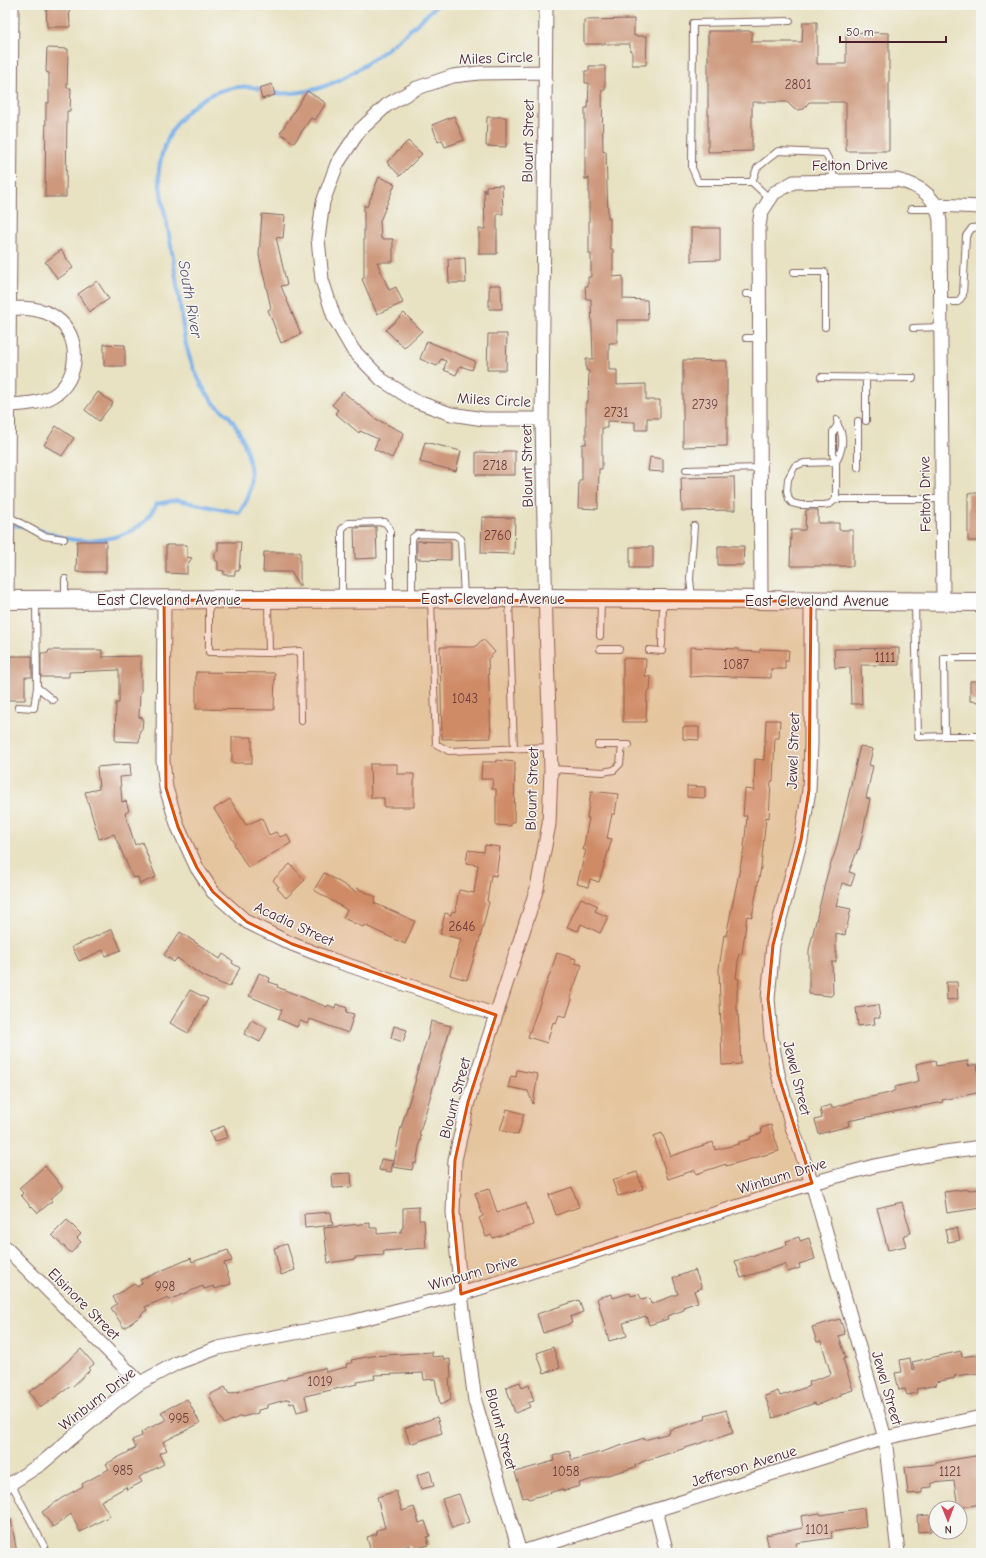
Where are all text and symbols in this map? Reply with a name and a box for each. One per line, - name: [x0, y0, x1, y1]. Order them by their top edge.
- scale bar: [840, 18, 946, 44]
- text: 50 m: [846, 25, 874, 39]
- street label: Miles Circle: [459, 48, 534, 68]
- house number: 2801: [785, 77, 811, 92]
- street label: Blount Street: [518, 98, 538, 183]
- street label: Felton Drive: [812, 155, 889, 175]
- water label: South River: [174, 259, 206, 340]
- street label: Miles Circle: [456, 389, 532, 411]
- house number: 2739: [692, 397, 718, 412]
- house number: 2731: [604, 405, 628, 420]
- street label: Blount Street: [517, 423, 537, 508]
- street label: Felton Drive: [915, 455, 935, 532]
- house number: 2718: [483, 458, 508, 473]
- house number: 2760: [484, 528, 512, 543]
- street label: East Cleveland Avenue: [421, 590, 565, 608]
- street label: East Cleveland Avenue: [97, 591, 241, 609]
- street label: East Cleveland Avenue: [745, 592, 889, 610]
- house number: 1111: [875, 650, 895, 665]
- house number: 1087: [723, 657, 749, 672]
- house number: 1043: [452, 691, 478, 706]
- street label: Jewel Street: [783, 712, 803, 790]
- street label: Blount Street: [522, 746, 542, 831]
- street label: Acadia Street: [252, 898, 337, 950]
- house number: 2646: [448, 919, 476, 934]
- street label: Jewel Street: [779, 1039, 815, 1118]
- street label: Blount Street: [436, 1055, 475, 1141]
- street label: Winburn Drive: [735, 1154, 829, 1198]
- street label: Winburn Drive: [426, 1252, 520, 1294]
- street label: Elsinore Street: [44, 1264, 124, 1344]
- house number: 998: [155, 1279, 176, 1294]
- street label: Jewel Street: [868, 1349, 906, 1428]
- street label: Winburn Drive: [55, 1363, 139, 1434]
- house number: 1019: [307, 1374, 333, 1389]
- street label: Blount Street: [482, 1386, 521, 1472]
- house number: 995: [169, 1411, 189, 1426]
- street label: Jefferson Avenue: [689, 1441, 799, 1491]
- house number: 985: [113, 1463, 133, 1478]
- house number: 1058: [553, 1464, 580, 1479]
- house number: 1121: [939, 1464, 961, 1479]
- north arrow: [928, 1500, 968, 1540]
- house number: 1101: [805, 1522, 829, 1537]
- text: N: [944, 1523, 952, 1536]

